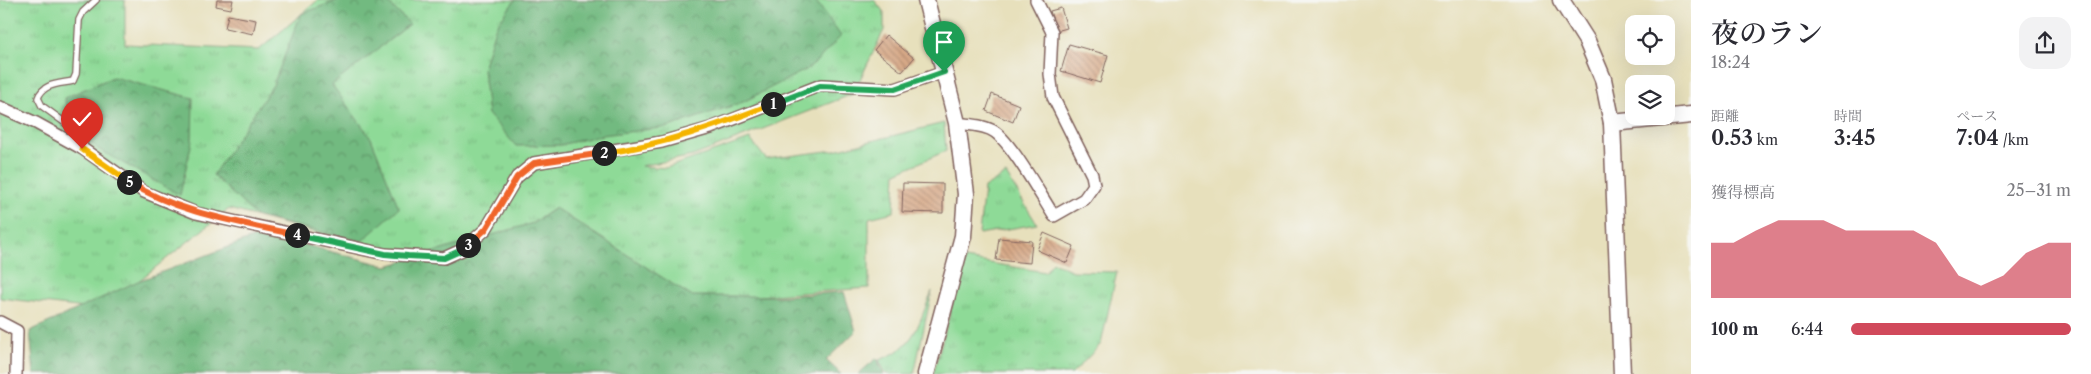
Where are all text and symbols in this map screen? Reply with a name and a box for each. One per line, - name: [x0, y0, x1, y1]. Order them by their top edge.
- map controls: [1625, 15, 1675, 125]
- button: locate: [1625, 15, 1675, 65]
- text: 夜のラン: [1711, 16, 1823, 50]
- button: share: [2019, 17, 2071, 69]
- pin: [923, 21, 965, 72]
- icon: arrive: [930, 28, 958, 56]
- text: 18:24: [1711, 52, 1750, 72]
- button: layers: [1625, 75, 1675, 125]
- pin: 1: [760, 92, 786, 116]
- text: 1: [770, 95, 777, 113]
- pin: [61, 98, 103, 149]
- icon: check: [68, 105, 96, 133]
- text: 距離: [1711, 107, 1739, 125]
- text: 時間: [1834, 107, 1862, 125]
- text: ペース: [1956, 107, 1998, 125]
- text: 0.53: [1711, 125, 1753, 150]
- text: 3:45: [1834, 125, 1875, 150]
- text: 7:04: [1956, 125, 1999, 150]
- text: km: [1753, 131, 1778, 149]
- text: /km: [1999, 131, 2029, 149]
- pin: 2: [592, 140, 616, 166]
- text: 2: [600, 144, 609, 162]
- pin: 5: [116, 170, 142, 194]
- text: 5: [126, 173, 133, 191]
- text: 25–31 m: [2007, 180, 2071, 200]
- text: 獲得標高: [1711, 182, 1775, 202]
- pin: 4: [284, 222, 310, 248]
- text: 4: [293, 226, 302, 244]
- pin: 3: [456, 232, 480, 258]
- text: 3: [465, 236, 472, 254]
- text: 100 m: [1711, 319, 1758, 339]
- text: 6:44: [1791, 319, 1823, 339]

